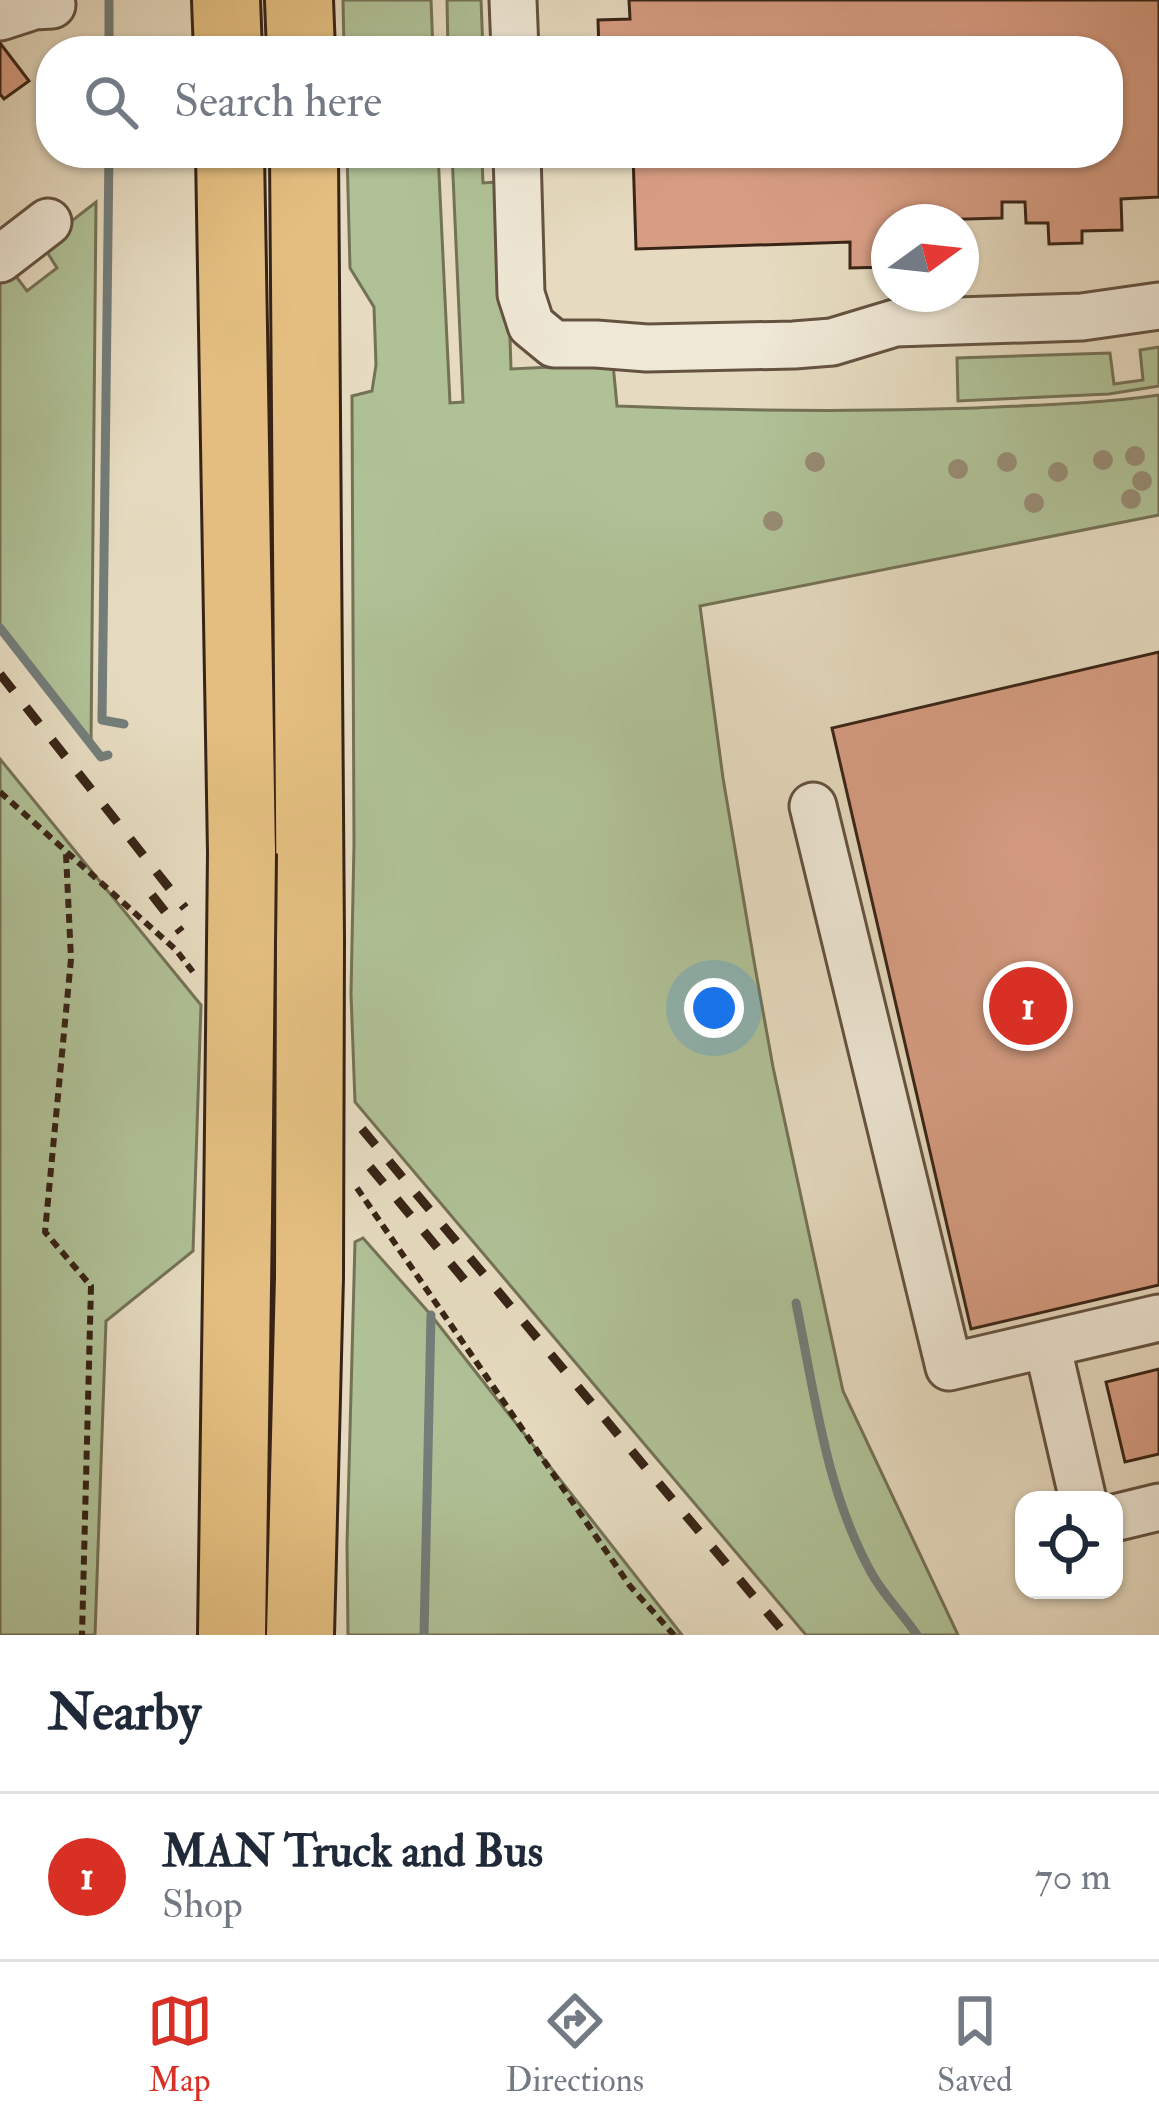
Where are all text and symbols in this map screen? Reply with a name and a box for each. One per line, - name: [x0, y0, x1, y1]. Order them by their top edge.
- search box: [36, 36, 1123, 168]
- icon: search: [78, 69, 144, 135]
- text: Search here: [174, 74, 382, 130]
- north arrow: [871, 204, 979, 312]
- pin: 1: [989, 961, 1067, 1051]
- your location: [684, 978, 744, 1038]
- map controls: [1015, 1491, 1123, 1599]
- button: locate: [1015, 1491, 1123, 1599]
- text: Nearby: [48, 1681, 201, 1745]
- text: MAN Truck and Bus: [162, 1824, 543, 1880]
- text: 1: [80, 1852, 94, 1901]
- text: 70 m: [1035, 1852, 1111, 1901]
- text: Shop: [162, 1880, 243, 1929]
- tab: Map: [147, 1988, 213, 2101]
- tab: Directions: [506, 1988, 644, 2101]
- tab: Saved: [937, 1988, 1012, 2101]

